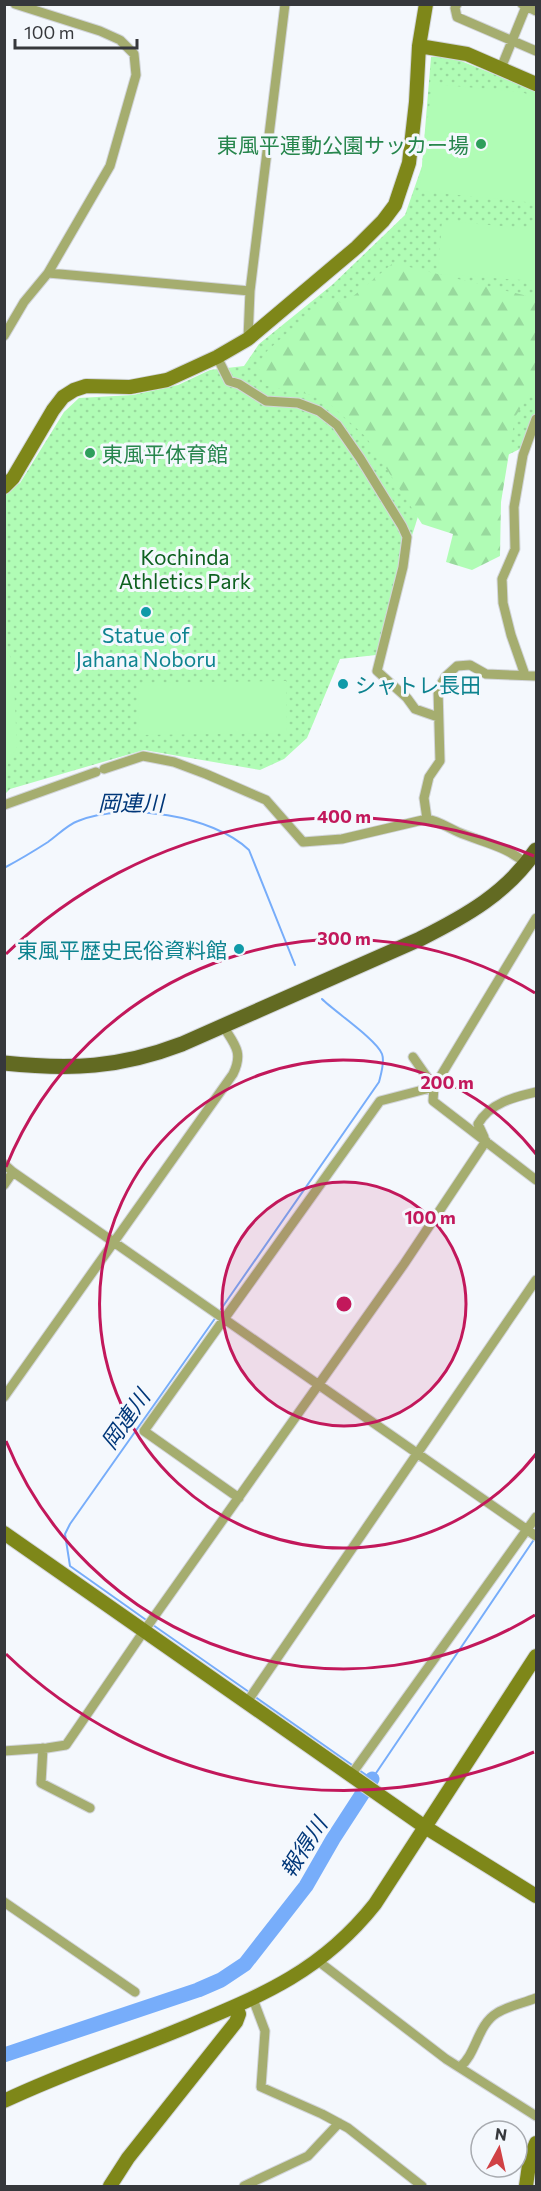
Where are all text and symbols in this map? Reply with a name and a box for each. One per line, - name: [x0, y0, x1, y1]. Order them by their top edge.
- scale bar: [15, 12, 136, 50]
- text: 100 m: [24, 21, 74, 43]
- place label: 東風平運動公園サッカー場: [217, 132, 469, 157]
- marker: 東風平運動公園サッカー場: [474, 137, 488, 151]
- place label: 東風平体育館: [102, 441, 228, 466]
- marker: 東風平体育館: [83, 446, 97, 460]
- park label: Kochinda Athletics Park: [119, 544, 251, 593]
- marker: Statue of Jahana Noboru: [139, 605, 153, 619]
- place label: Statue of Jahana Noboru: [76, 622, 216, 671]
- place label: シャトレ長田: [355, 672, 481, 697]
- marker: シャトレ長田: [336, 677, 350, 691]
- water label: 岡連川: [98, 789, 166, 816]
- text: 400 m: [317, 805, 371, 827]
- text: 300 m: [317, 927, 371, 949]
- place label: 東風平歴史民俗資料館: [17, 937, 227, 962]
- marker: 東風平歴史民俗資料館: [232, 942, 246, 956]
- text: 200 m: [420, 1071, 474, 1093]
- text: 100 m: [404, 1206, 456, 1228]
- centre of rings: [334, 1294, 354, 1314]
- water label: 岡連川: [95, 1383, 156, 1454]
- water label: 報得川: [274, 1810, 333, 1882]
- north arrow: [469, 2119, 529, 2179]
- text: N: [494, 2123, 508, 2144]

